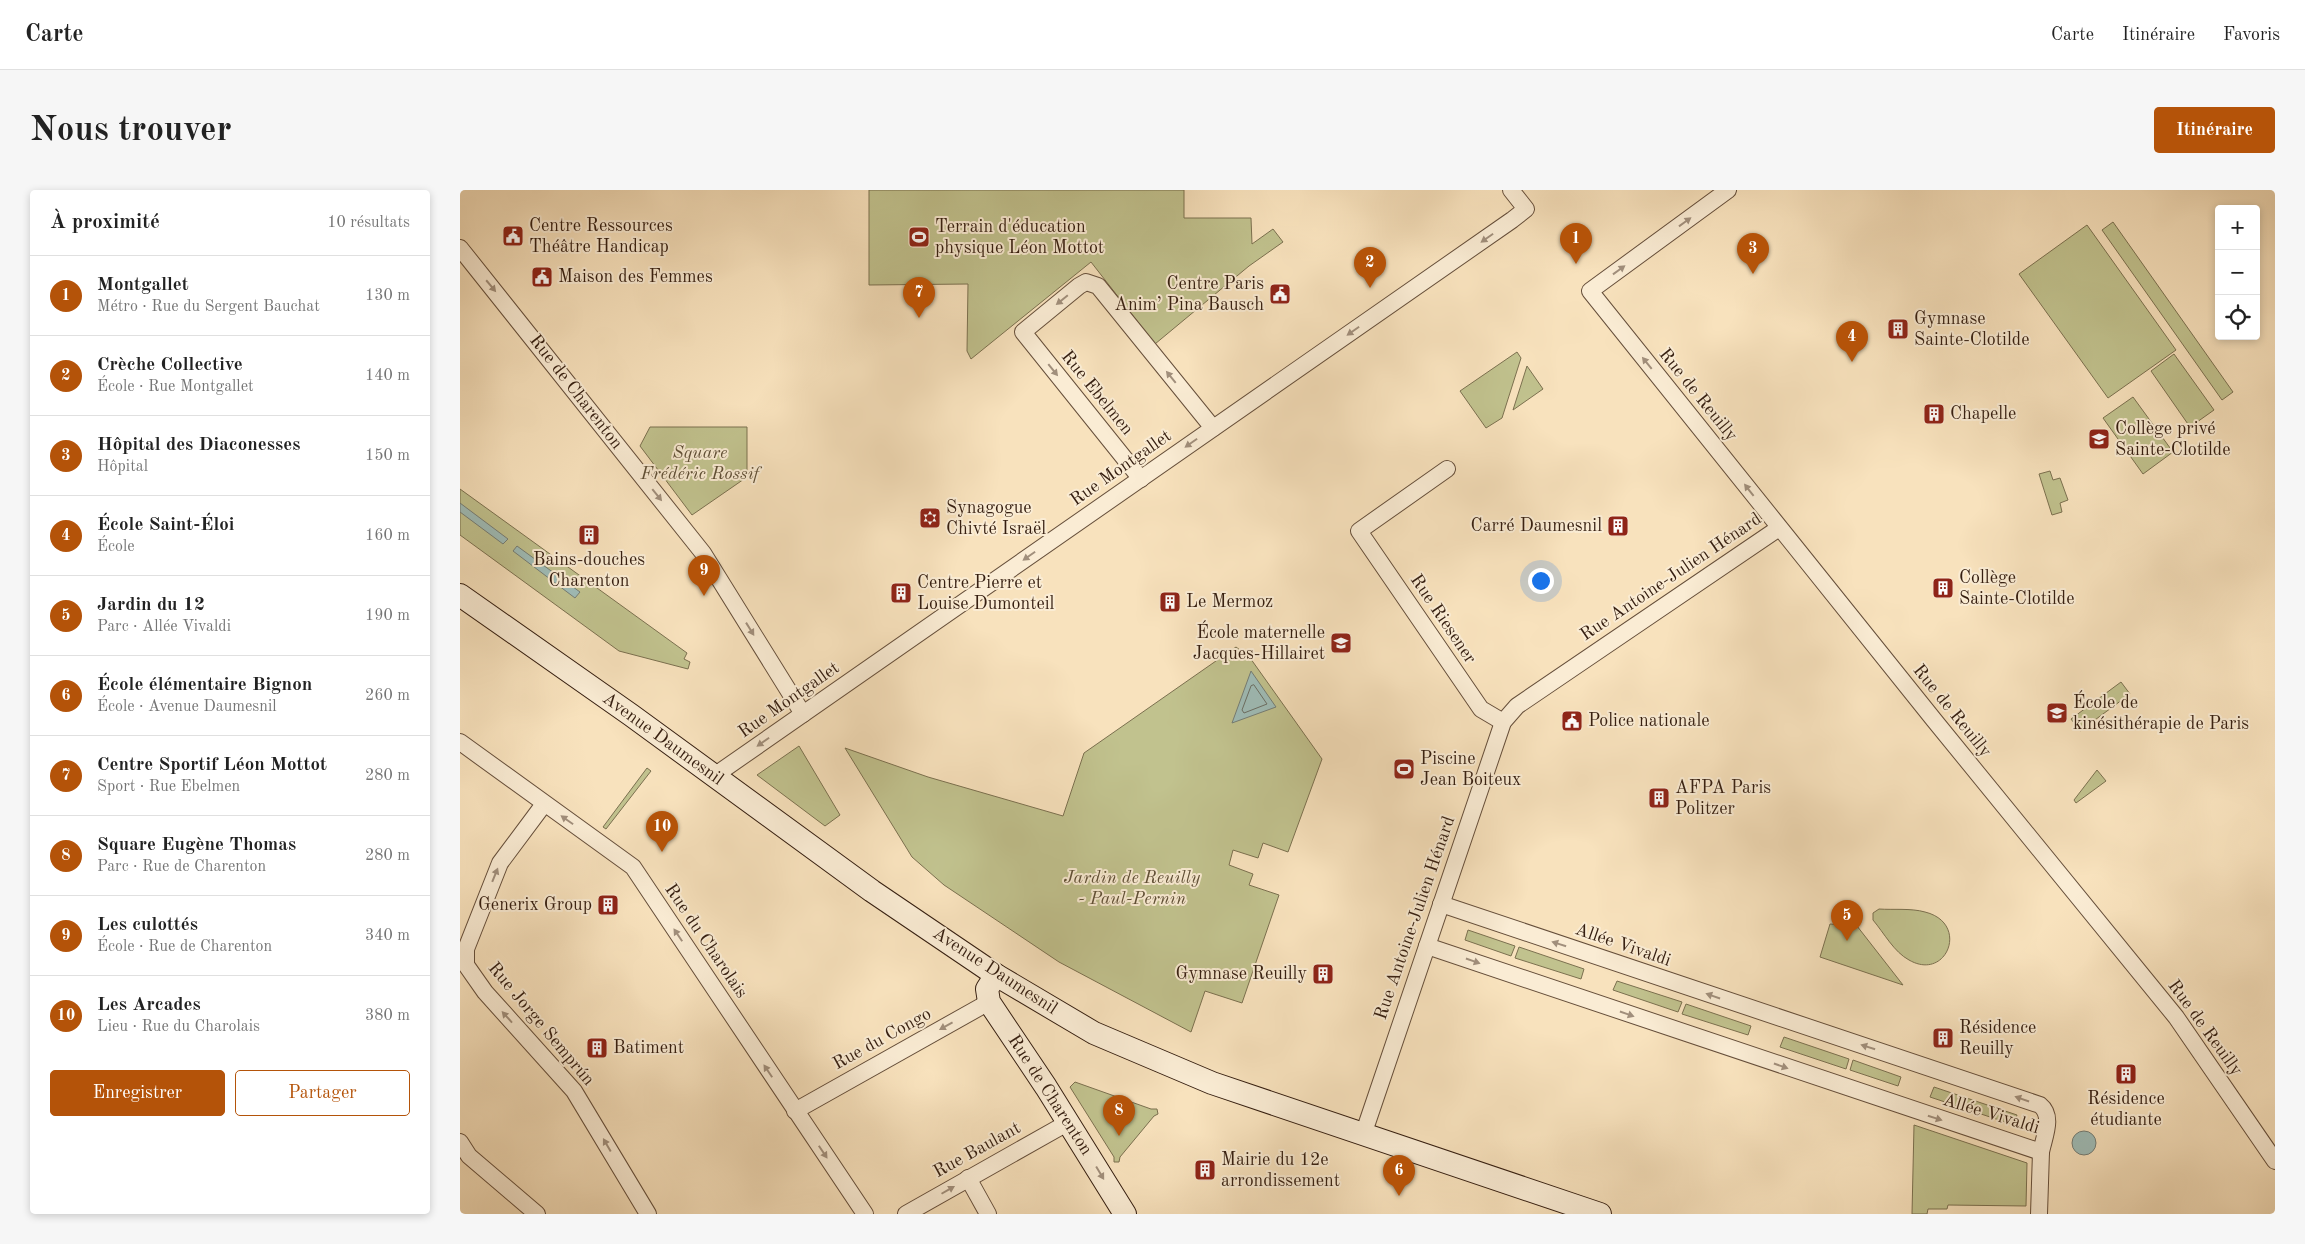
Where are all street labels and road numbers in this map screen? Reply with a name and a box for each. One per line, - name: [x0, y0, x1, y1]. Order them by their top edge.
- street label: Rue de Charenton: [526, 331, 626, 453]
- street label: Rue de Reuilly: [1655, 345, 1741, 445]
- street label: Rue Ebelmen: [1058, 347, 1137, 439]
- street label: Rue Montgallet: [1067, 427, 1175, 509]
- street label: Rue Antoine-Julien Hénard: [1577, 510, 1765, 644]
- street label: Rue Riesener: [1407, 571, 1480, 667]
- street label: Rue Montgallet: [735, 659, 843, 741]
- street label: Rue de Reuilly: [1909, 661, 1995, 761]
- street label: Avenue Daumesnil: [599, 689, 727, 789]
- street label: Rue Antoine-Julien Hénard: [1372, 814, 1458, 1022]
- street label: Rue du Charolais: [661, 881, 751, 1001]
- street label: Allée Vivaldi: [1573, 920, 1673, 970]
- street label: Avenue Daumesnil: [929, 924, 1061, 1018]
- street label: Rue Jorge Semprún: [484, 959, 598, 1089]
- street label: Rue de Reuilly: [2164, 977, 2246, 1080]
- street label: Rue du Congo: [830, 1005, 934, 1073]
- street label: Rue de Charenton: [1004, 1032, 1096, 1159]
- street label: Allée Vivaldi: [1941, 1091, 2042, 1137]
- street label: Rue Baulant: [930, 1119, 1024, 1181]

